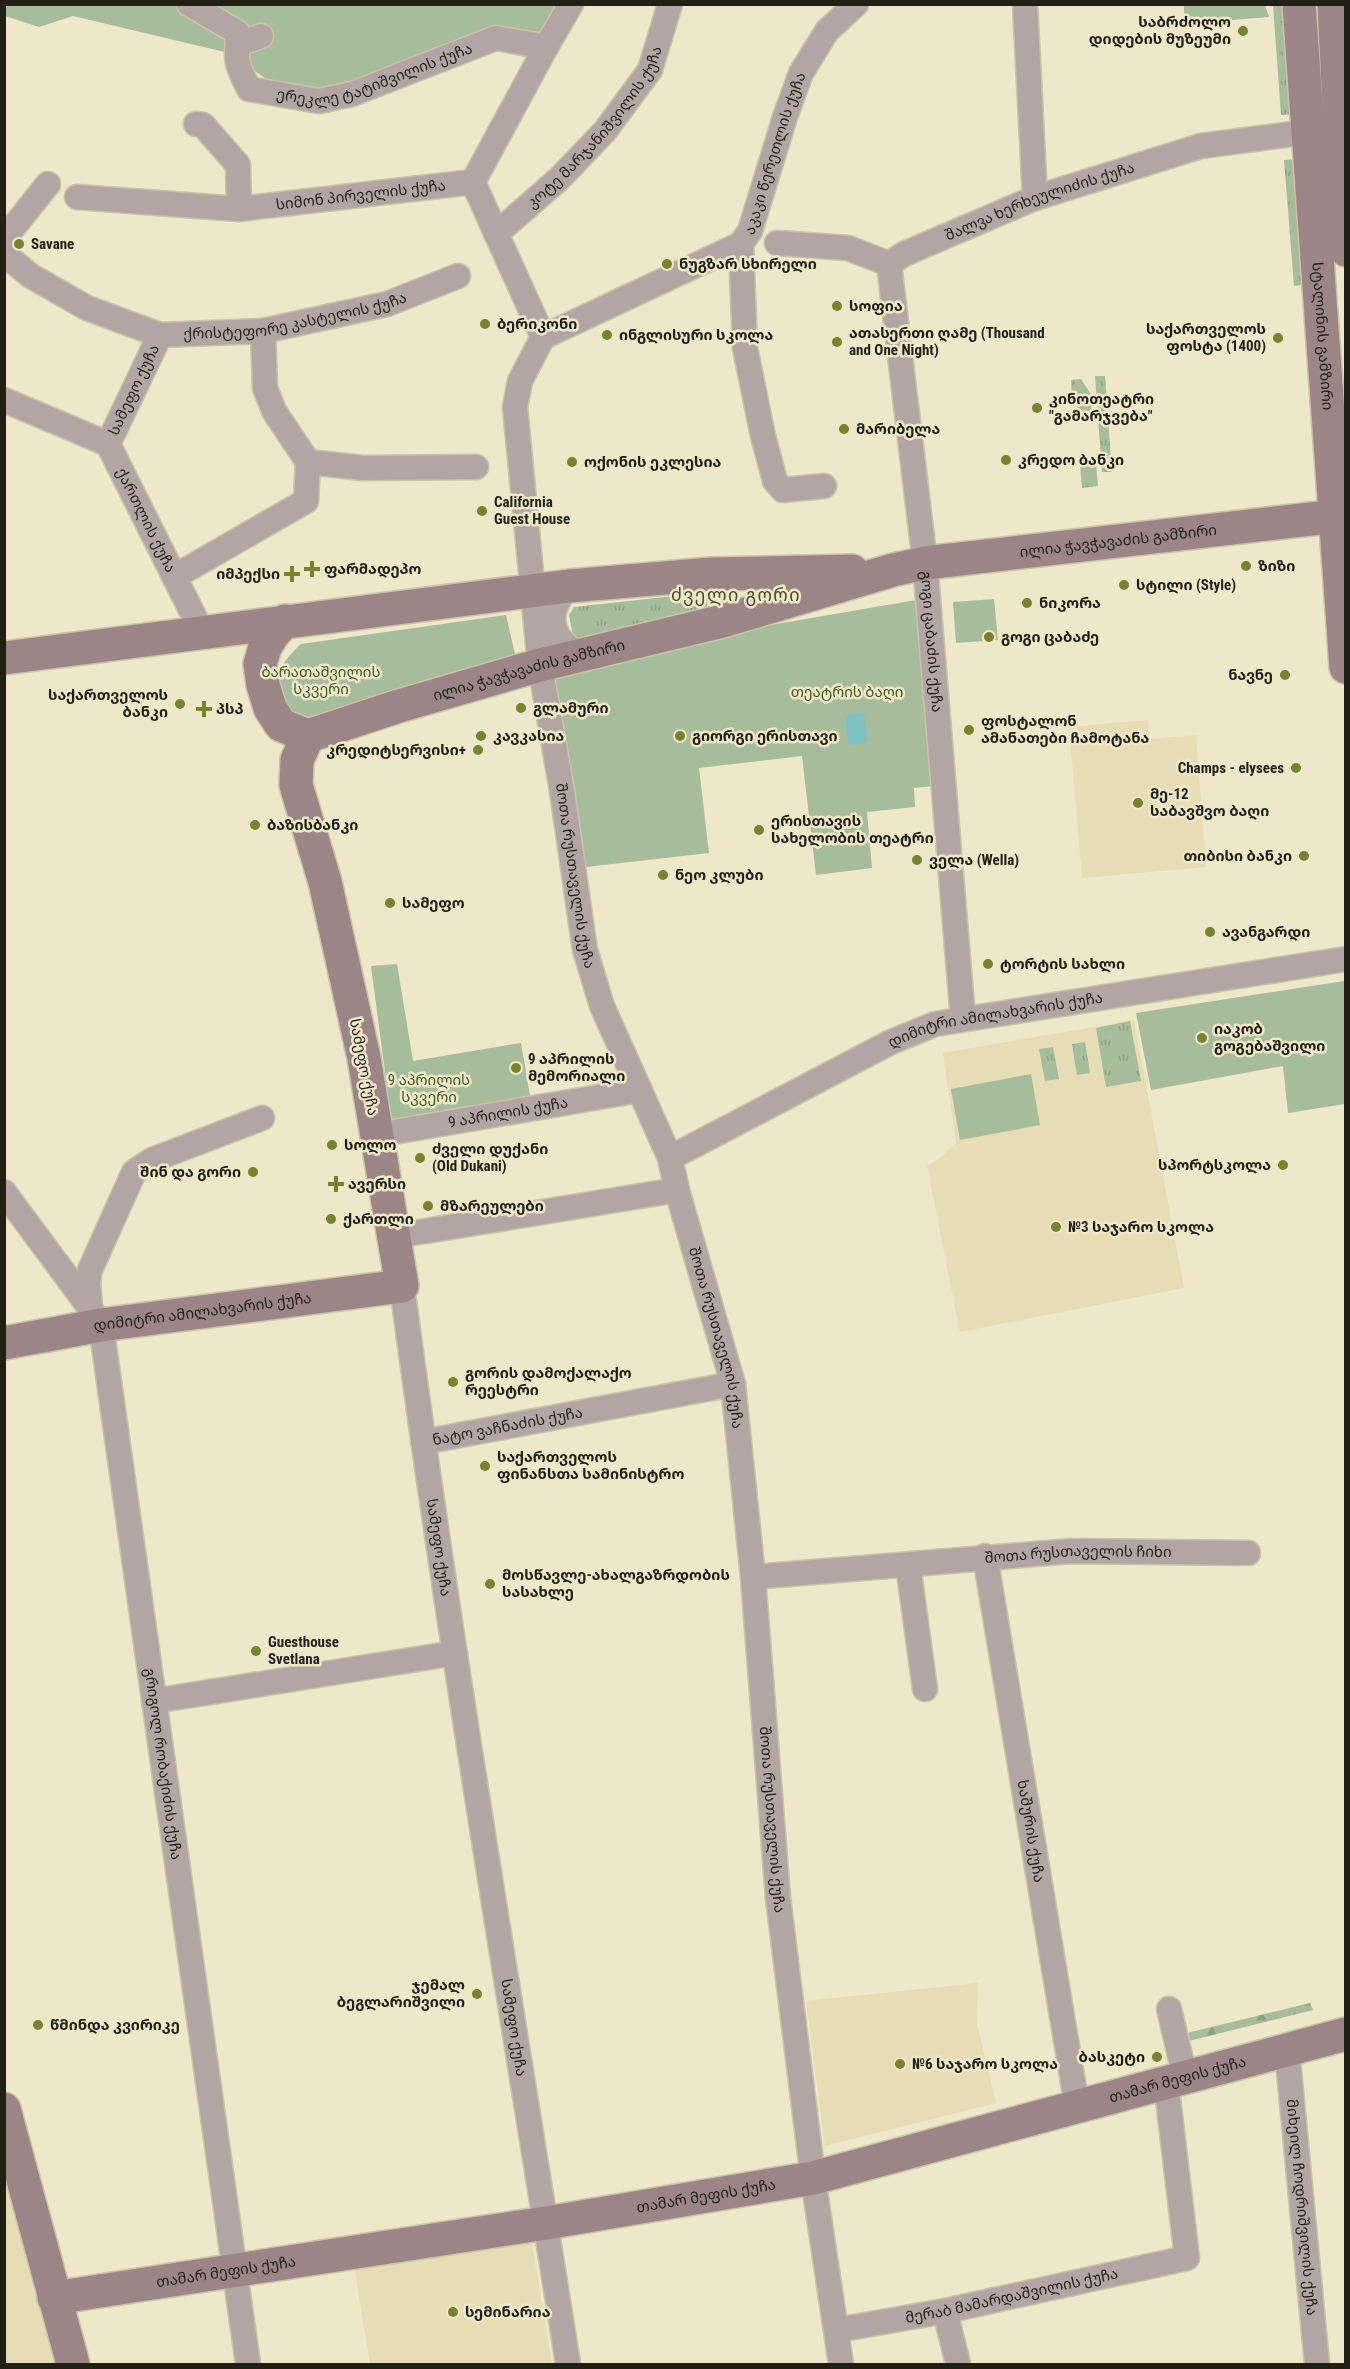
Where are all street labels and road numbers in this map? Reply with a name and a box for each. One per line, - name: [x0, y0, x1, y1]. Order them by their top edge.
- street label: ერეკლე ტატიშვილის ქუჩა: [275, 39, 475, 111]
- street label: კოტე მარჯანიშვილის ქუჩა: [523, 44, 666, 212]
- street label: აკაკი წერეთლის ქუჩა: [740, 70, 810, 237]
- street label: შალვა ხერხეულიძის ქუჩა: [942, 158, 1137, 244]
- street label: სიმონ პირველის ქუჩა: [275, 176, 447, 214]
- street label: სტალინის გამზირი: [1308, 261, 1337, 411]
- street label: ქრისტეფორე კასტელის ქუჩა: [183, 288, 409, 343]
- street label: სამეფო ქუჩა: [105, 342, 163, 438]
- street label: ქართლის ქუჩა: [112, 465, 180, 576]
- street label: ილია ჭავჭავაძის გამზირი: [1019, 521, 1218, 561]
- street label: გოგი ცაბაძის ქუჩა: [917, 570, 946, 713]
- street label: ილია ჭავჭავაძის გამზირი: [431, 636, 627, 705]
- street label: შოთა რუსთაველის ქუჩა: [552, 782, 599, 971]
- street label: დიმიტრი ამილახვარის ქუჩა: [885, 989, 1104, 1051]
- street label: სამეფო ქუჩა: [346, 1017, 382, 1117]
- street label: 9 აპრილის ქუჩა: [447, 1093, 569, 1132]
- street label: შოთა რუსთაველის ქუჩა: [685, 1245, 747, 1430]
- street label: დიმიტრი ამილახვარის ქუჩა: [92, 1289, 313, 1335]
- street label: ნატო ვაჩნაძის ქუჩა: [431, 1403, 584, 1449]
- street label: სამეფო ქუჩა: [423, 1497, 455, 1597]
- street label: შოთა რუსთაველის ჩიხი: [984, 1542, 1172, 1567]
- street label: გრიგოლ რობაქიძის ქუჩა: [141, 1667, 186, 1861]
- street label: შოთა რუსთაველის ქუჩა: [756, 1726, 789, 1914]
- street label: ხაშურის ქუჩა: [1014, 1779, 1048, 1884]
- street label: სამეფო ქუჩა: [497, 1978, 531, 2078]
- street label: თამარ მეფის ქუჩა: [1107, 2052, 1248, 2107]
- street label: მიხეილ ჩოდრიშვილის ქუჩა: [1283, 2098, 1321, 2316]
- street label: თამარ მეფის ქუჩა: [635, 2175, 777, 2217]
- street label: თამარ მეფის ქუჩა: [155, 2252, 297, 2291]
- street label: მერაბ მამარდაშვილის ქუჩა: [904, 2264, 1120, 2327]

